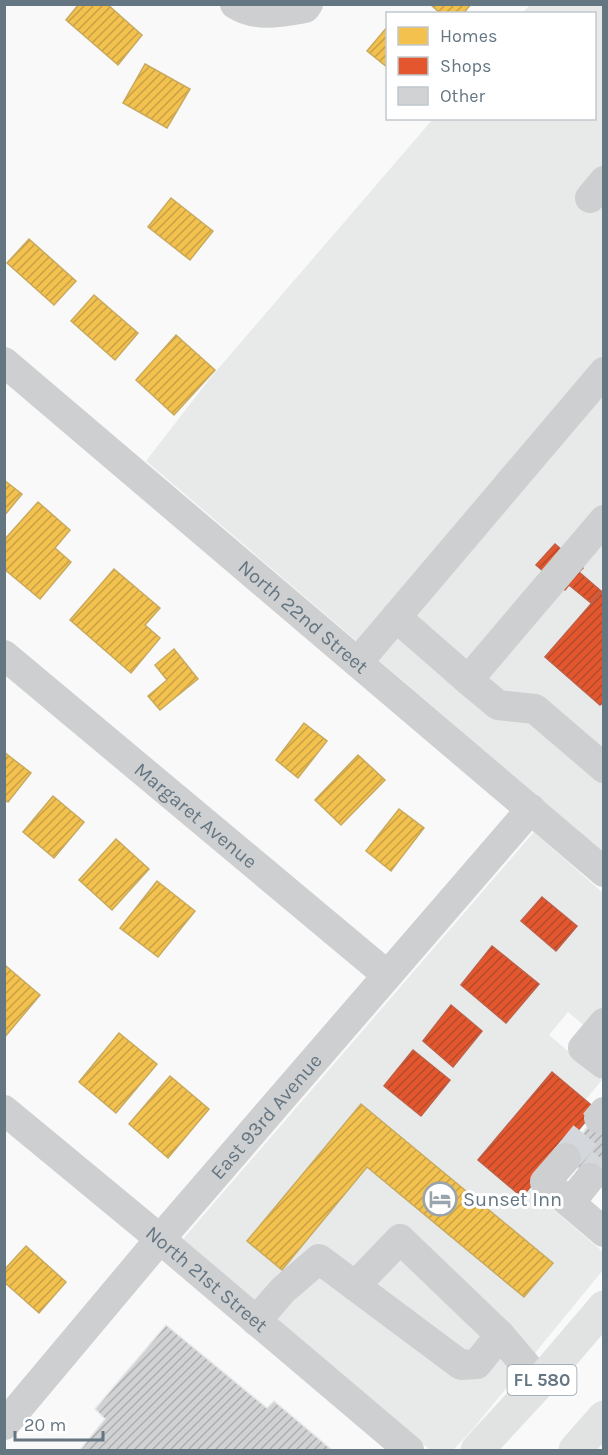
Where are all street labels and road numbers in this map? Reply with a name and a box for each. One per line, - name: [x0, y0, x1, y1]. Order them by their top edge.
- street label: North 22nd Street: [234, 555, 373, 678]
- street label: Margaret Avenue: [130, 757, 262, 873]
- street label: East 93rd Avenue: [206, 1049, 326, 1184]
- street label: North 21st Street: [141, 1221, 273, 1337]
- road number: FL 580: [508, 1365, 576, 1395]

